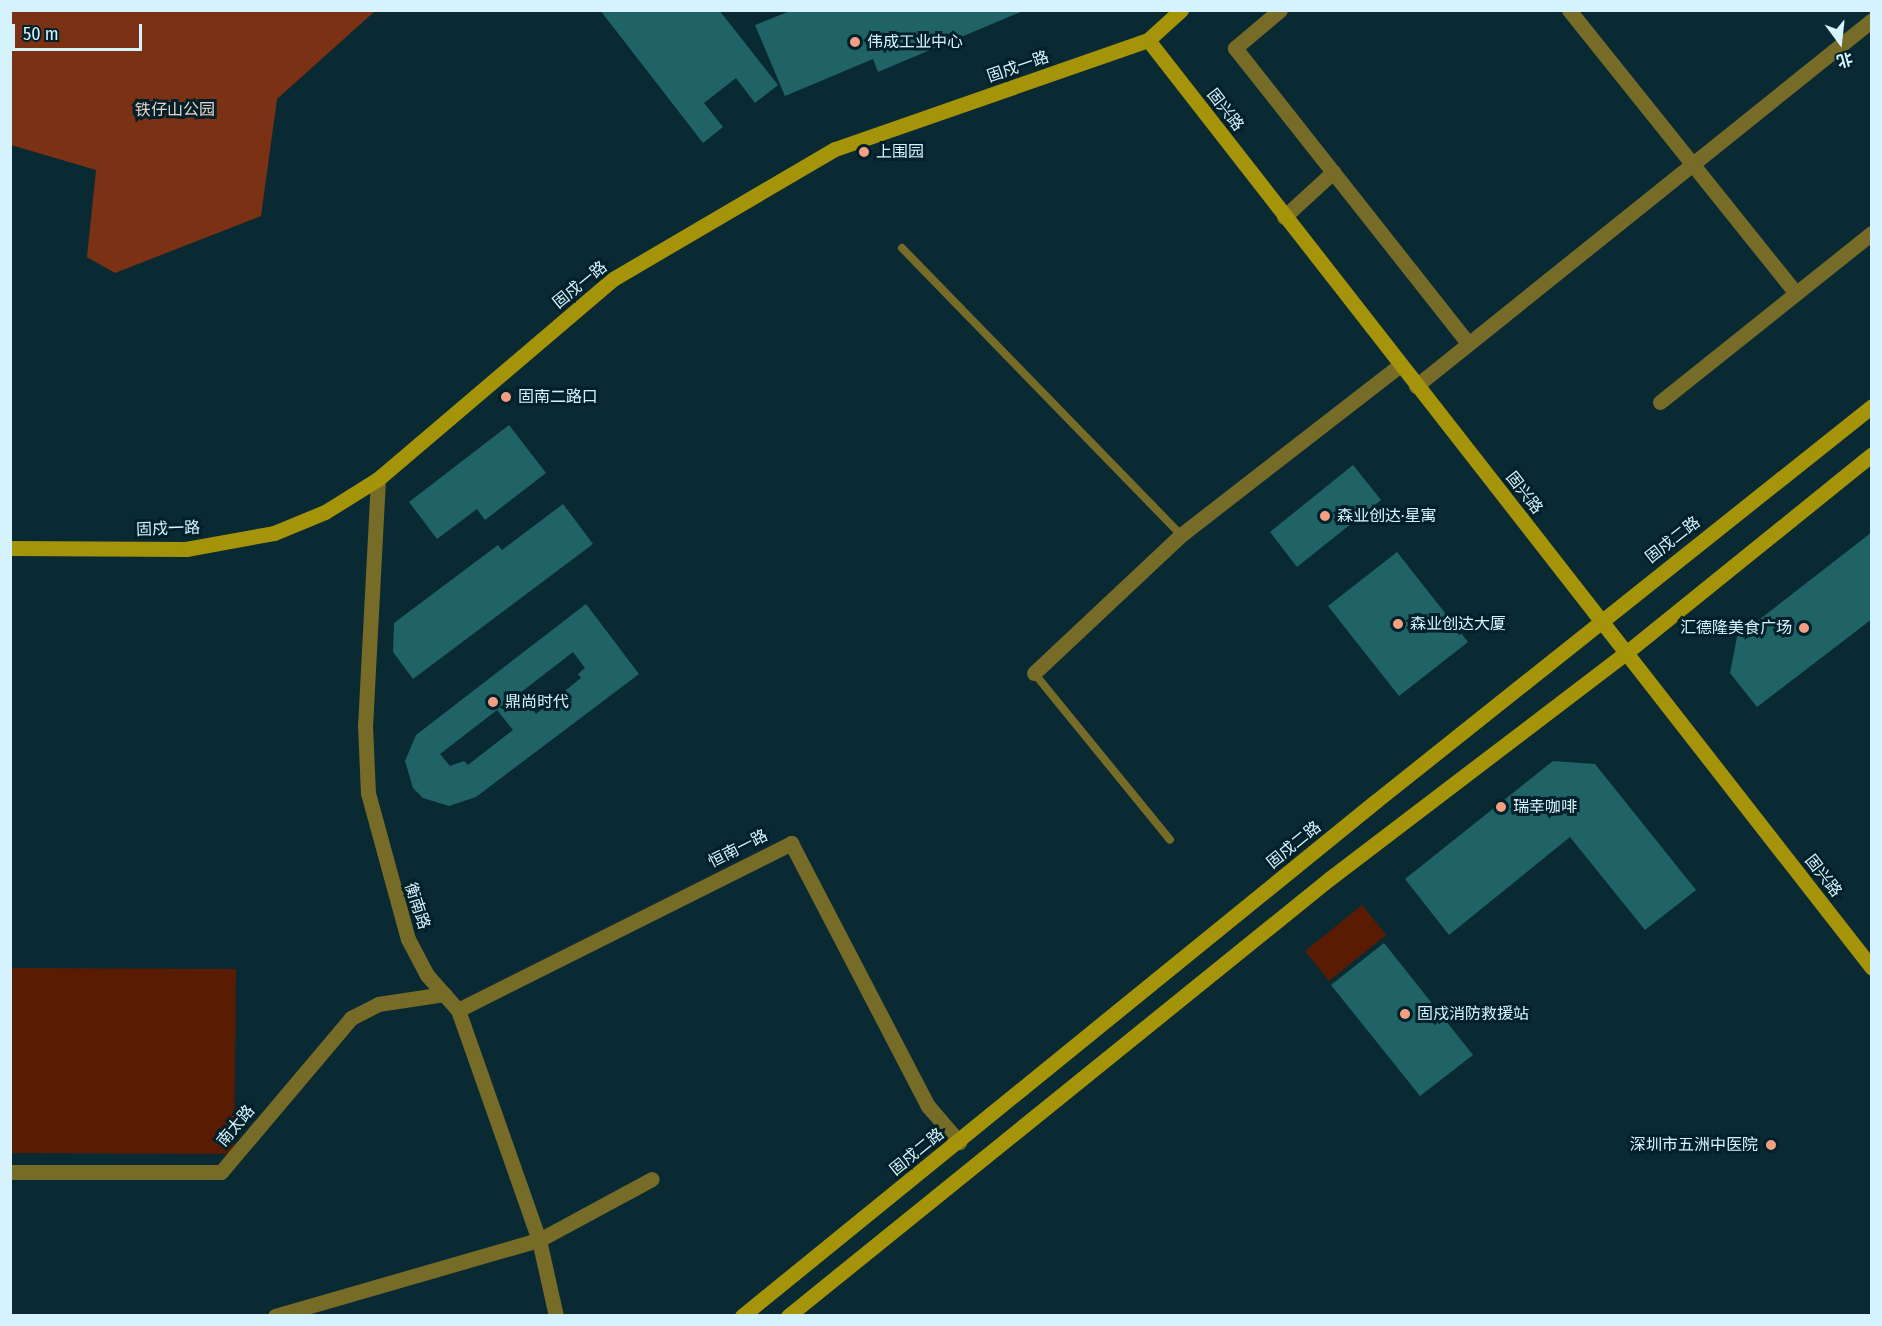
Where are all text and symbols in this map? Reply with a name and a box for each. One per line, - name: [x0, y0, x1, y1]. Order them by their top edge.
- scale bar: [15, 12, 146, 50]
- north arrow: [1810, 12, 1870, 72]
- text: 50 m: [23, 23, 59, 45]
- place label: 伟成工业中心: [867, 32, 963, 52]
- marker: 伟成工业中心: [848, 35, 862, 49]
- street label: 固戍一路: [985, 48, 1051, 86]
- text: 北: [1835, 49, 1855, 71]
- street label: 固兴路: [1203, 85, 1247, 135]
- park label: 铁仔山公园: [135, 100, 215, 120]
- place label: 上围园: [876, 142, 924, 162]
- marker: 上围园: [857, 145, 871, 159]
- street label: 固戍一路: [549, 257, 611, 313]
- place label: 固南二路口: [518, 387, 598, 407]
- marker: 固南二路口: [499, 390, 513, 404]
- street label: 固兴路: [1502, 468, 1546, 518]
- place label: 森业创达·星寓: [1337, 506, 1436, 526]
- marker: 森业创达·星寓: [1318, 509, 1332, 523]
- street label: 固戍二路: [1642, 513, 1704, 567]
- street label: 固戍一路: [136, 518, 200, 540]
- place label: 森业创达大厦: [1410, 614, 1506, 634]
- marker: 森业创达大厦: [1391, 617, 1405, 631]
- place label: 汇德隆美食广场: [1680, 618, 1792, 638]
- marker: 汇德隆美食广场: [1797, 621, 1811, 635]
- place label: 鼎尚时代: [505, 692, 569, 712]
- marker: 鼎尚时代: [486, 695, 500, 709]
- place label: 瑞幸咖啡: [1513, 797, 1577, 817]
- marker: 瑞幸咖啡: [1494, 800, 1508, 814]
- street label: 固戍二路: [1263, 817, 1325, 873]
- street label: 恒南一路: [705, 826, 771, 872]
- street label: 固兴路: [1801, 851, 1845, 901]
- street label: 衡南路: [400, 880, 434, 932]
- place label: 固戍消防救援站: [1417, 1004, 1529, 1024]
- marker: 固戍消防救援站: [1398, 1007, 1412, 1021]
- street label: 南太路: [213, 1101, 259, 1151]
- street label: 固戍二路: [886, 1124, 948, 1180]
- place label: 深圳市五洲中医院: [1630, 1135, 1758, 1155]
- marker: 深圳市五洲中医院: [1762, 1136, 1780, 1154]

